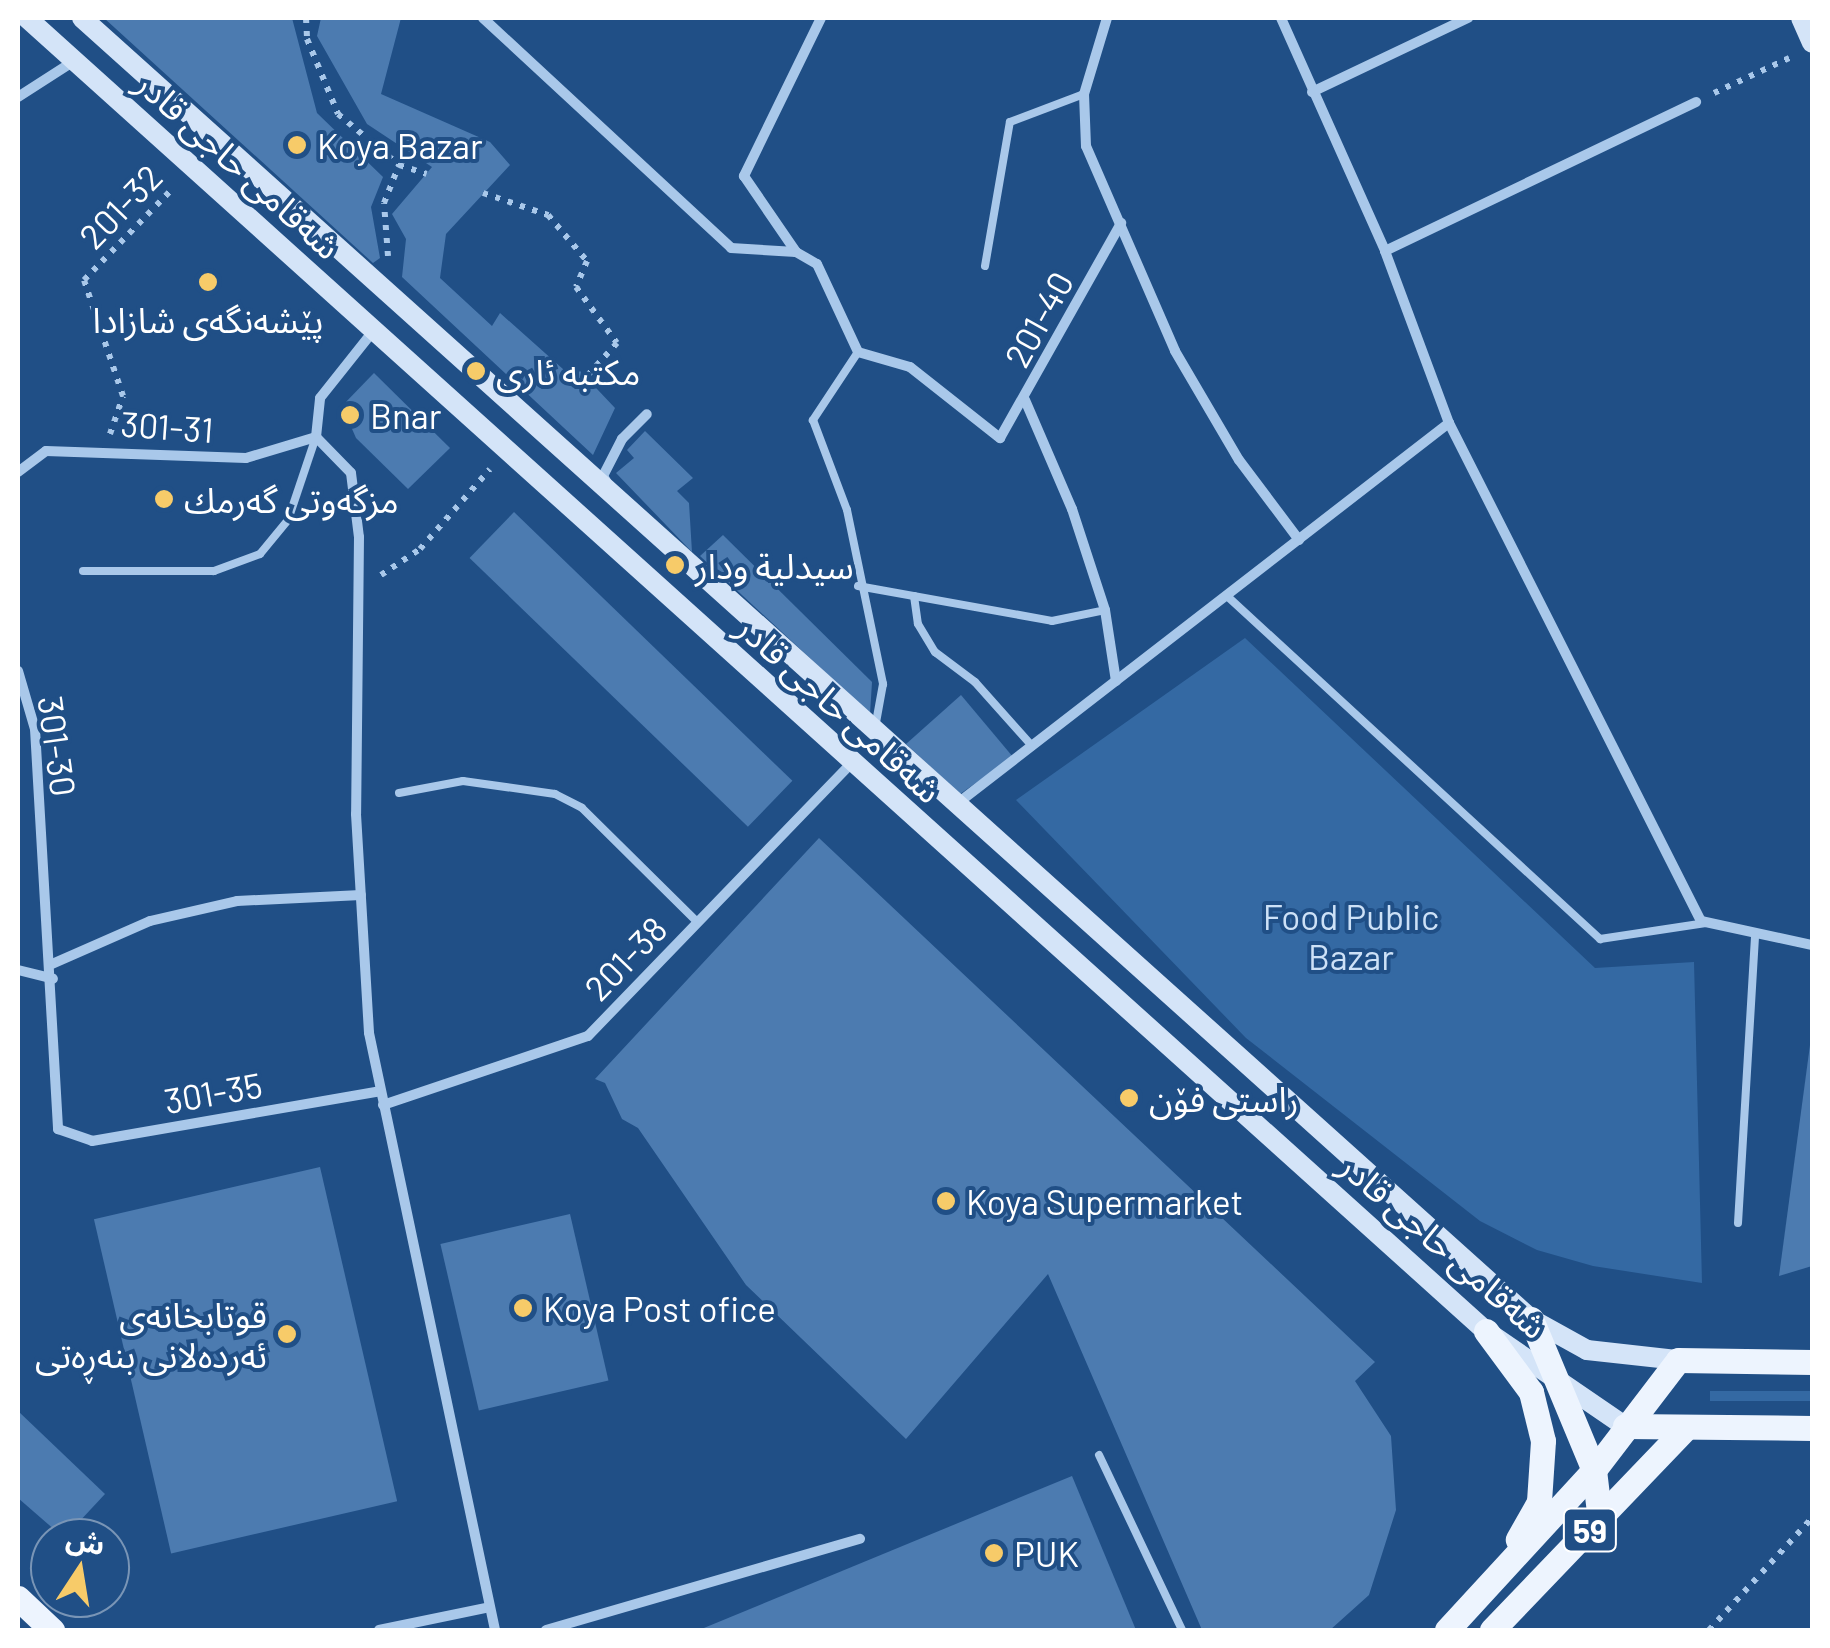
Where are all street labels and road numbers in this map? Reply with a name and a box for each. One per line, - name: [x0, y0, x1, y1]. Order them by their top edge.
- street label: شەقامی حاجی قادر: [128, 61, 350, 267]
- street label: 201-32: [70, 155, 170, 257]
- street label: 201-40: [995, 264, 1081, 374]
- street label: 301-31: [119, 402, 215, 450]
- street label: شەقامی حاجی قادر: [729, 605, 951, 811]
- street label: 301-30: [30, 693, 86, 799]
- street label: 201-38: [575, 907, 675, 1009]
- street label: 301-35: [161, 1063, 265, 1121]
- street label: شەقامی حاجی قادر: [1332, 1144, 1556, 1346]
- road number: 59: [1562, 1503, 1618, 1557]

